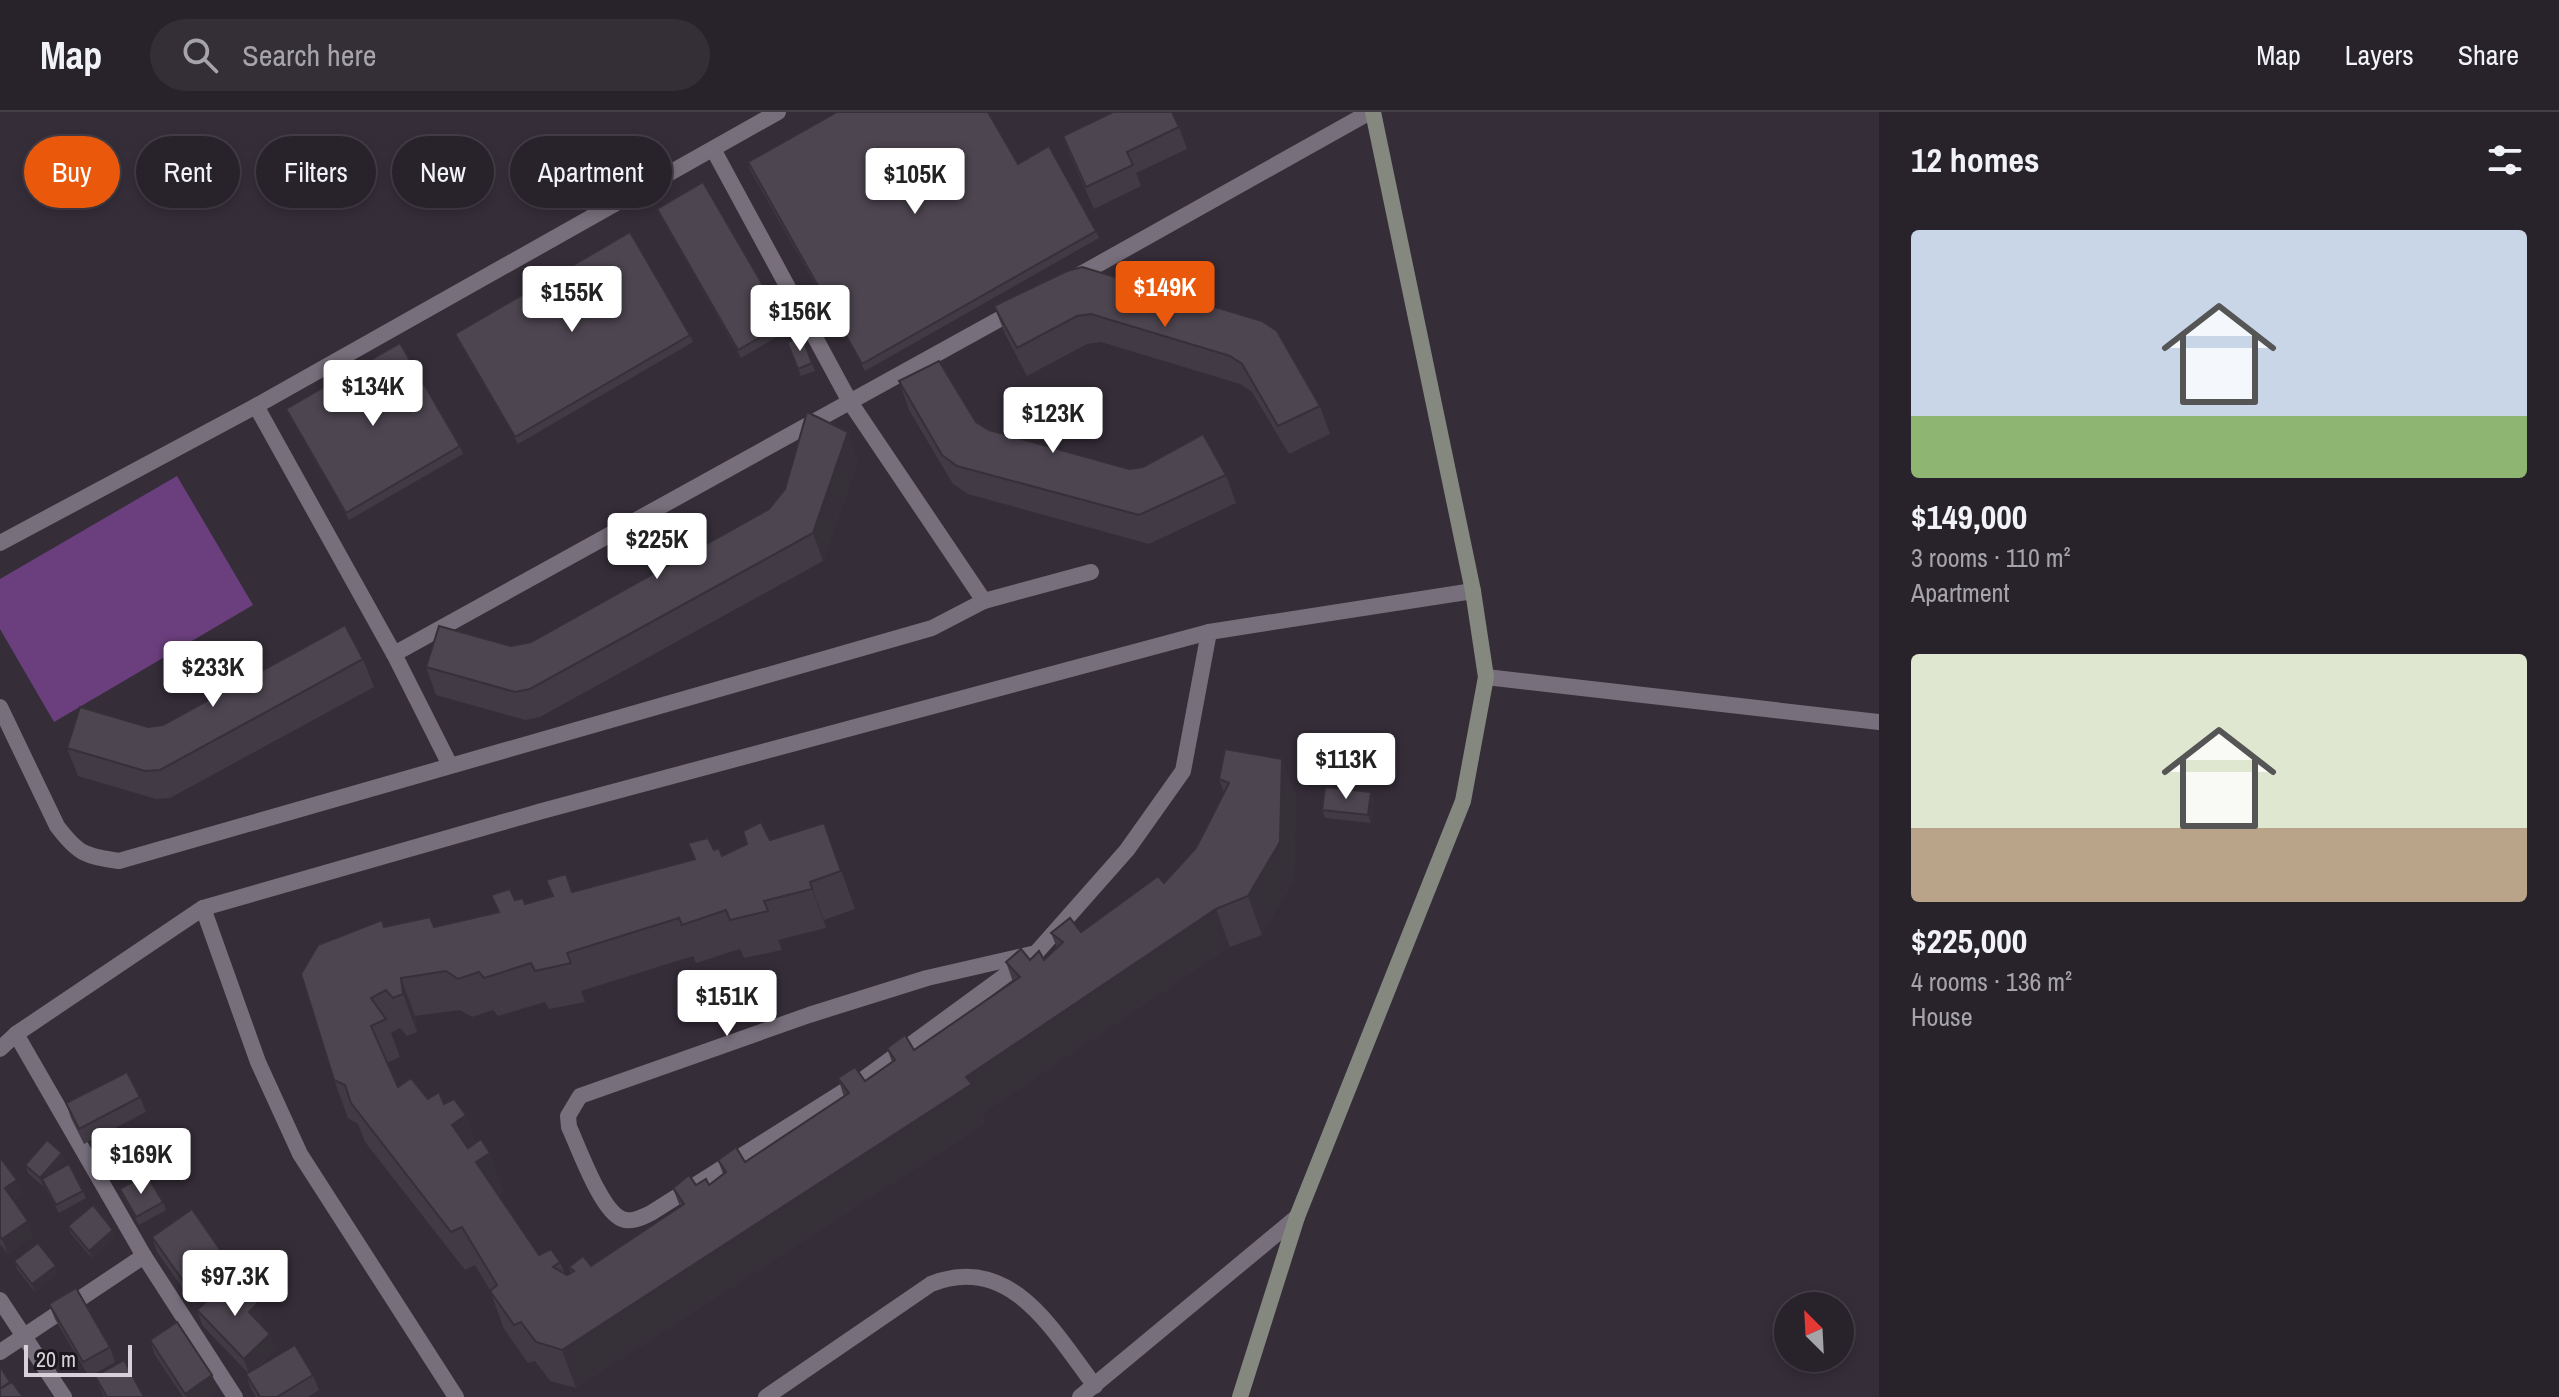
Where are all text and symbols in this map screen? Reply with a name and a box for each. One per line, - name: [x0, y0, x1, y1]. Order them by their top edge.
- search box: [150, 19, 710, 91]
- text: Map: [40, 30, 102, 81]
- icon: search: [178, 33, 222, 77]
- text: Search here: [242, 35, 376, 75]
- text: Map: [2256, 36, 2301, 74]
- text: Layers: [2345, 36, 2414, 74]
- text: Share: [2458, 36, 2519, 74]
- chip: Buy: [24, 136, 120, 208]
- chip: Rent: [136, 136, 240, 208]
- chip: Filters: [256, 136, 376, 208]
- chip: New: [392, 136, 494, 208]
- chip: Apartment: [510, 136, 672, 208]
- text: 12 homes: [1911, 137, 2040, 183]
- icon: filters: [2483, 138, 2527, 182]
- pin: $105K: [859, 148, 971, 216]
- text: $105K: [884, 156, 946, 191]
- pin: $149K: [1109, 261, 1221, 329]
- pin: $155K: [516, 266, 628, 334]
- text: $149K: [1134, 269, 1196, 304]
- text: $155K: [541, 274, 603, 309]
- icon: home: [2147, 282, 2291, 426]
- pin: $156K: [744, 285, 856, 353]
- text: $156K: [769, 293, 831, 328]
- pin: $134K: [317, 360, 429, 428]
- text: $134K: [342, 368, 404, 403]
- pin: $123K: [997, 387, 1109, 455]
- text: $123K: [1022, 395, 1084, 430]
- text: $149,000: [1911, 494, 2027, 540]
- pin: $225K: [601, 513, 713, 581]
- text: $225K: [626, 521, 688, 556]
- text: 3 rooms · 110 m²: [1911, 540, 2071, 575]
- text: Apartment: [1911, 575, 2009, 610]
- pin: $233K: [157, 641, 269, 709]
- text: $233K: [182, 649, 244, 684]
- icon: home: [2147, 706, 2291, 850]
- pin: $113K: [1290, 733, 1402, 801]
- text: $113K: [1315, 741, 1377, 776]
- text: $225,000: [1911, 918, 2027, 964]
- text: 4 rooms · 136 m²: [1911, 964, 2072, 999]
- pin: $151K: [671, 970, 783, 1038]
- text: $151K: [696, 978, 758, 1013]
- text: House: [1911, 999, 1973, 1034]
- pin: $169K: [85, 1128, 197, 1196]
- text: $169K: [110, 1136, 172, 1171]
- pin: $97.3K: [170, 1250, 300, 1318]
- text: $97.3K: [201, 1258, 269, 1293]
- north arrow: [1774, 1292, 1854, 1372]
- map controls: [1774, 1292, 1854, 1372]
- scale bar: [24, 1341, 132, 1377]
- text: 20 m: [36, 1344, 76, 1374]

